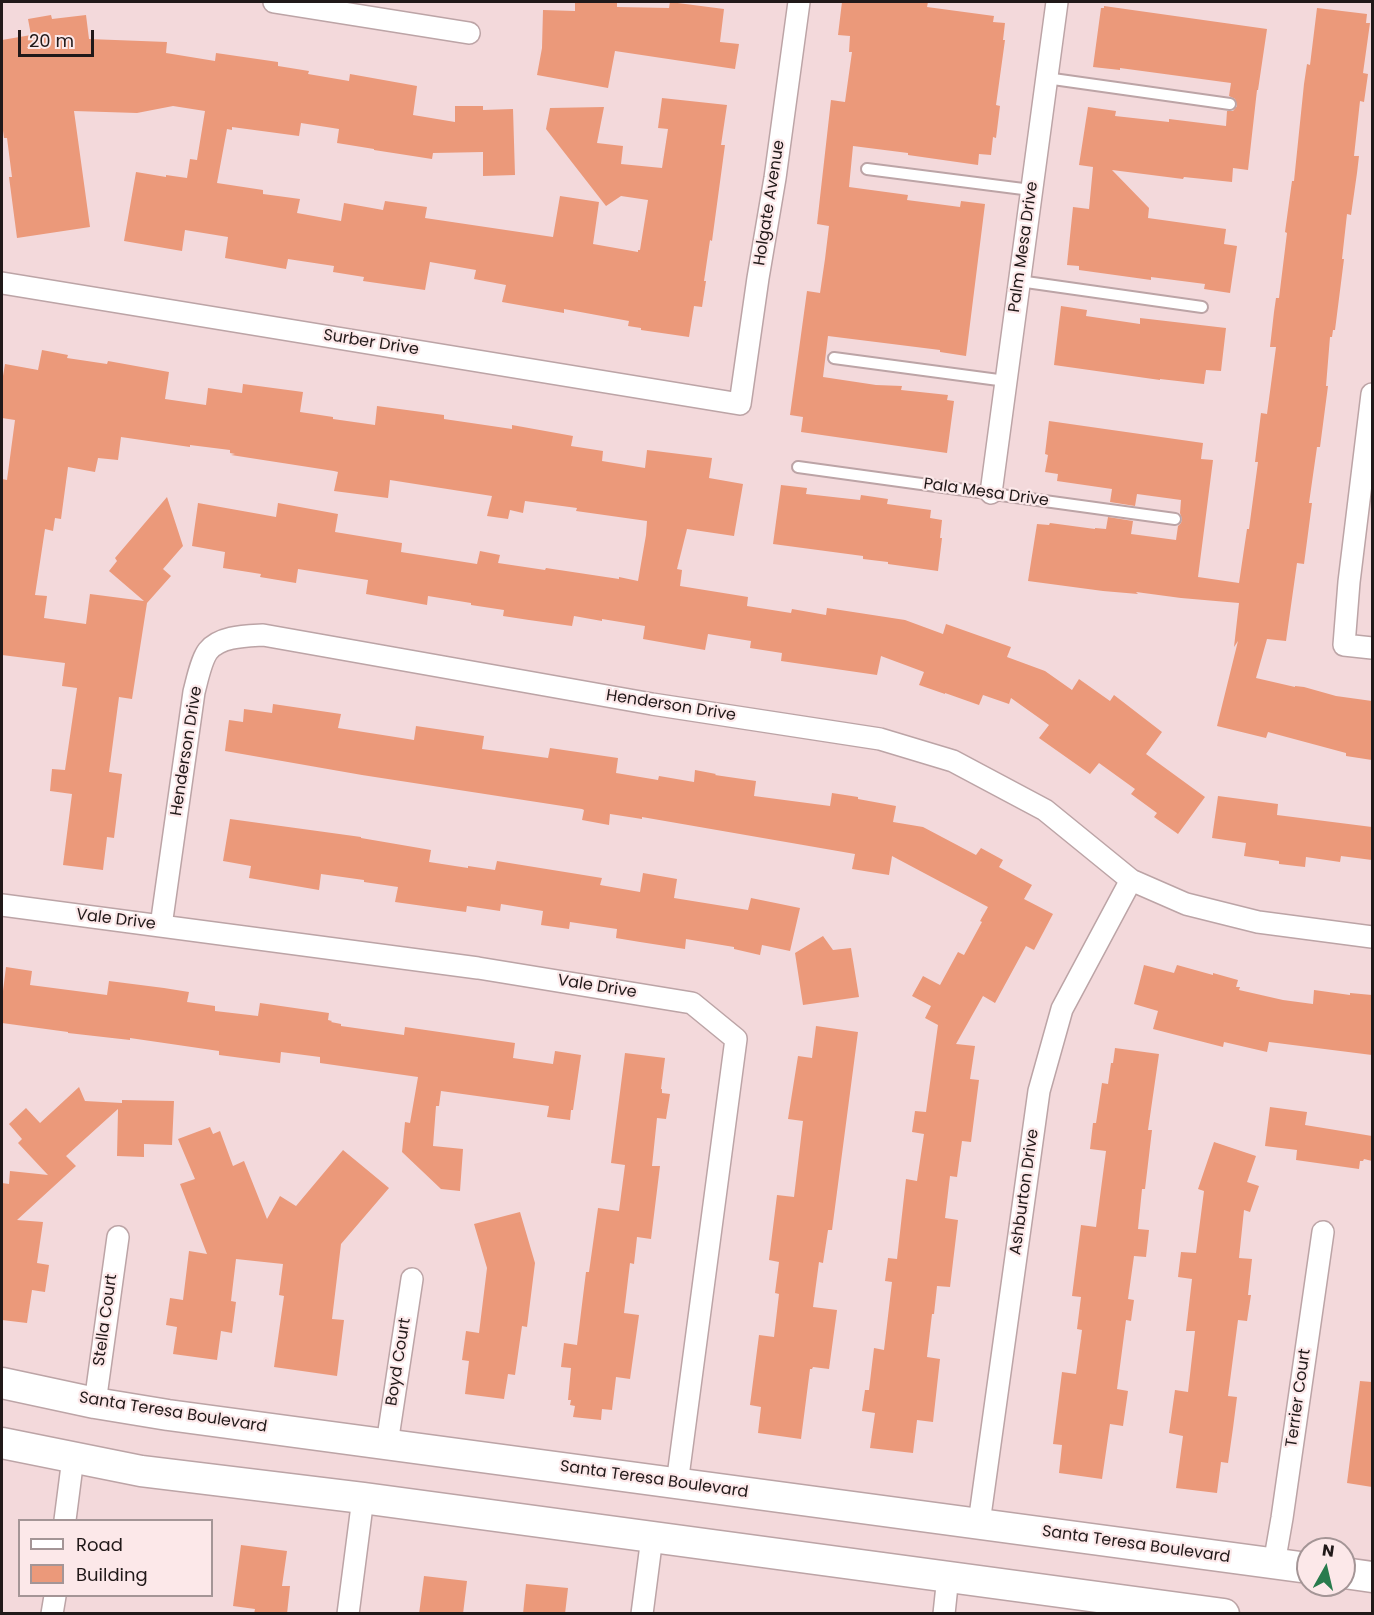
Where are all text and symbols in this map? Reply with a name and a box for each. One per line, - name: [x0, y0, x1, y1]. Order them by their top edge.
- scale bar: [21, 18, 98, 56]
- text: 20 m: [29, 28, 74, 53]
- street label: Holgate Avenue: [751, 139, 789, 267]
- street label: Palm Mesa Drive: [1005, 180, 1043, 314]
- street label: Surber Drive: [322, 326, 420, 360]
- street label: Pala Mesa Drive: [922, 475, 1050, 511]
- street label: Henderson Drive: [167, 685, 207, 817]
- street label: Henderson Drive: [605, 686, 737, 726]
- street label: Vale Drive: [75, 906, 157, 934]
- street label: Vale Drive: [556, 971, 638, 1003]
- street label: Ashburton Drive: [1007, 1128, 1043, 1256]
- street label: Stella Court: [90, 1273, 122, 1367]
- street label: Boyd Court: [383, 1317, 415, 1407]
- street label: Terrier Court: [1283, 1348, 1315, 1448]
- street label: Santa Teresa Boulevard: [78, 1389, 268, 1437]
- street label: Santa Teresa Boulevard: [559, 1457, 749, 1503]
- legend: [18, 1519, 213, 1597]
- street label: Santa Teresa Boulevard: [1041, 1522, 1231, 1568]
- text: Road: [76, 1532, 123, 1557]
- north arrow: [1296, 1537, 1356, 1597]
- text: N: [1321, 1538, 1336, 1563]
- text: Building: [76, 1562, 148, 1587]

